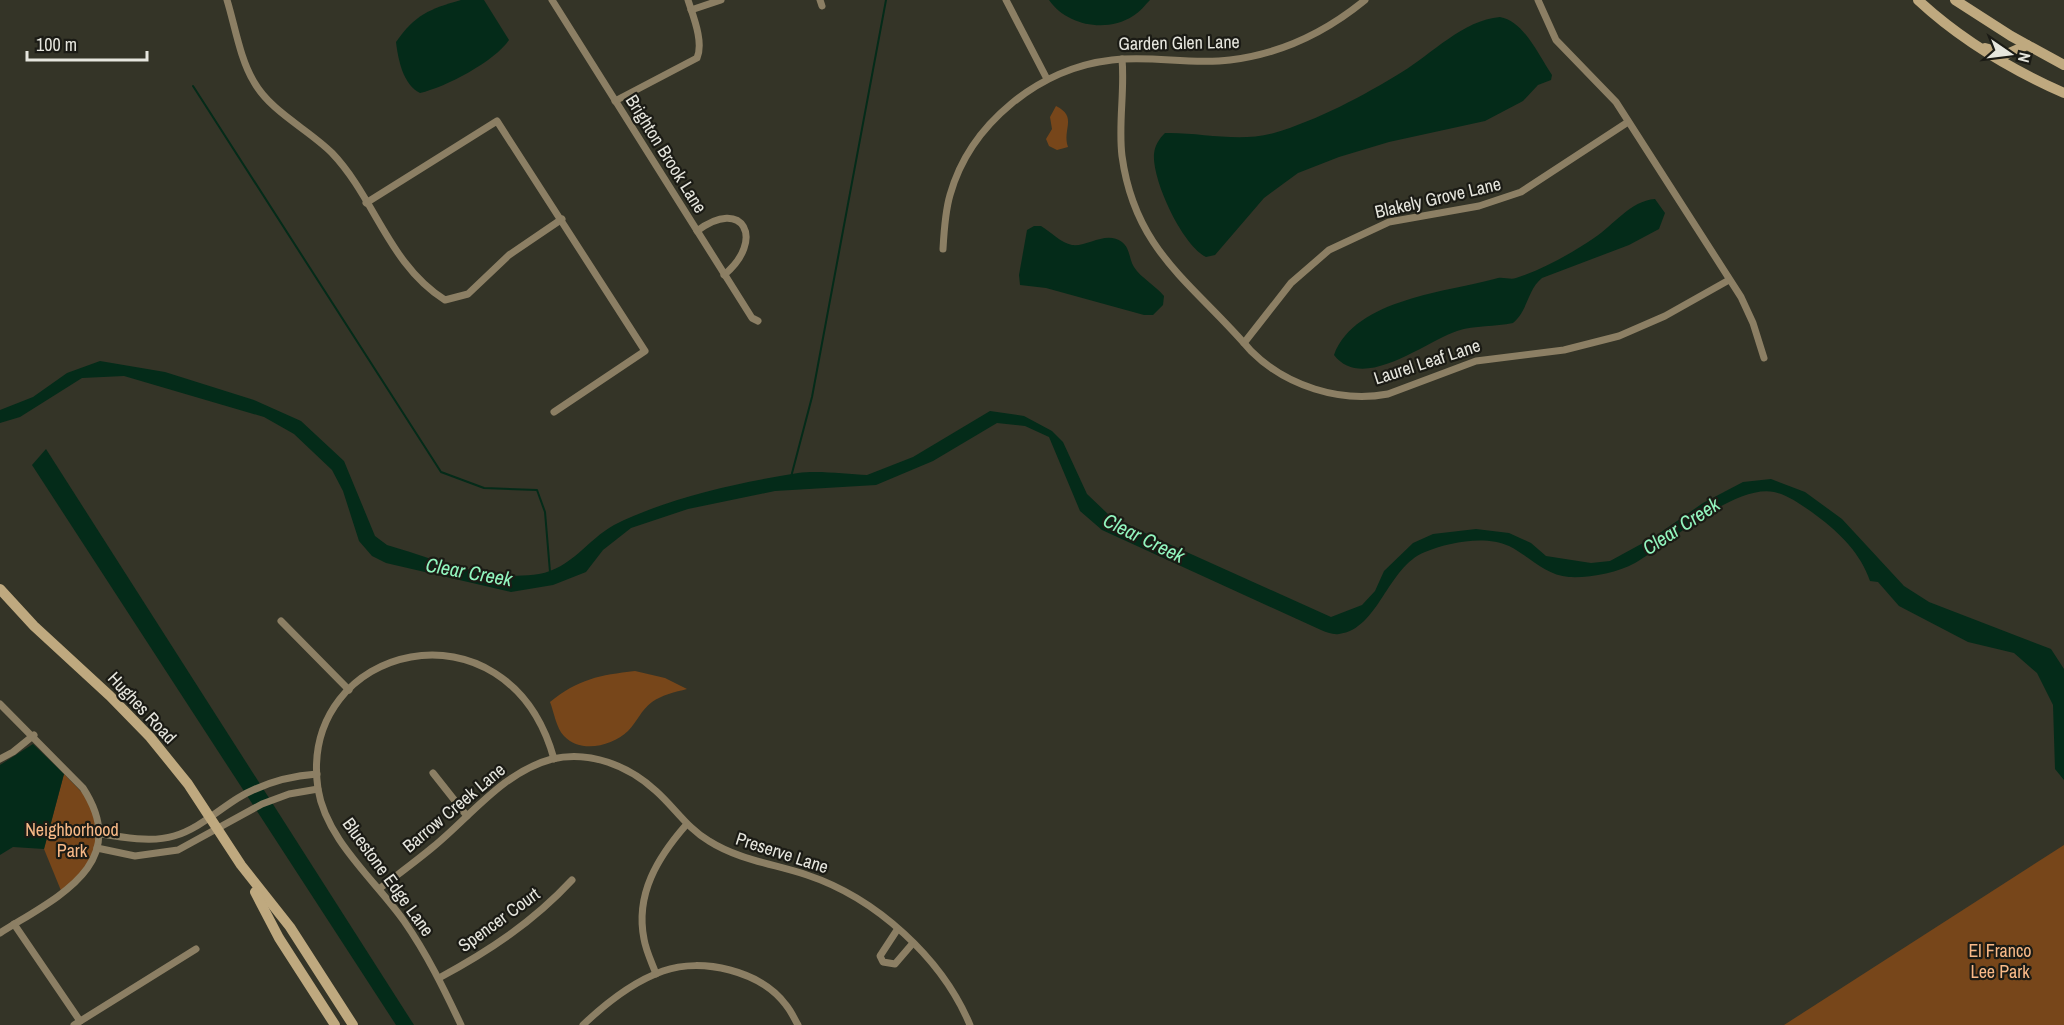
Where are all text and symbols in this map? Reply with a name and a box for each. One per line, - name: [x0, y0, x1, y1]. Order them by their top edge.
- scale bar: [27, 24, 147, 62]
- north arrow: [1980, 24, 2040, 84]
- street label: Garden Glen Lane: [1118, 29, 1240, 56]
- text: 100 m: [36, 32, 77, 57]
- text: N: [2013, 50, 2036, 65]
- street label: Brighton Brook Lane: [620, 90, 713, 218]
- street label: Blakely Grove Lane: [1372, 171, 1503, 224]
- street label: Laurel Leaf Lane: [1370, 333, 1483, 391]
- water label: Clear Creek: [1637, 490, 1725, 561]
- water label: Clear Creek: [1099, 506, 1190, 569]
- water label: Clear Creek: [424, 551, 515, 593]
- street label: Hughes Road: [102, 666, 182, 749]
- street label: Barrow Creek Lane: [397, 757, 510, 858]
- street label: Bluestone Edge Lane: [337, 812, 440, 941]
- park label: Neighborhood Park: [25, 817, 119, 863]
- street label: Preserve Lane: [733, 826, 832, 879]
- street label: Spencer Court: [453, 882, 545, 958]
- park label: El Franco Lee Park: [1968, 938, 2032, 984]

